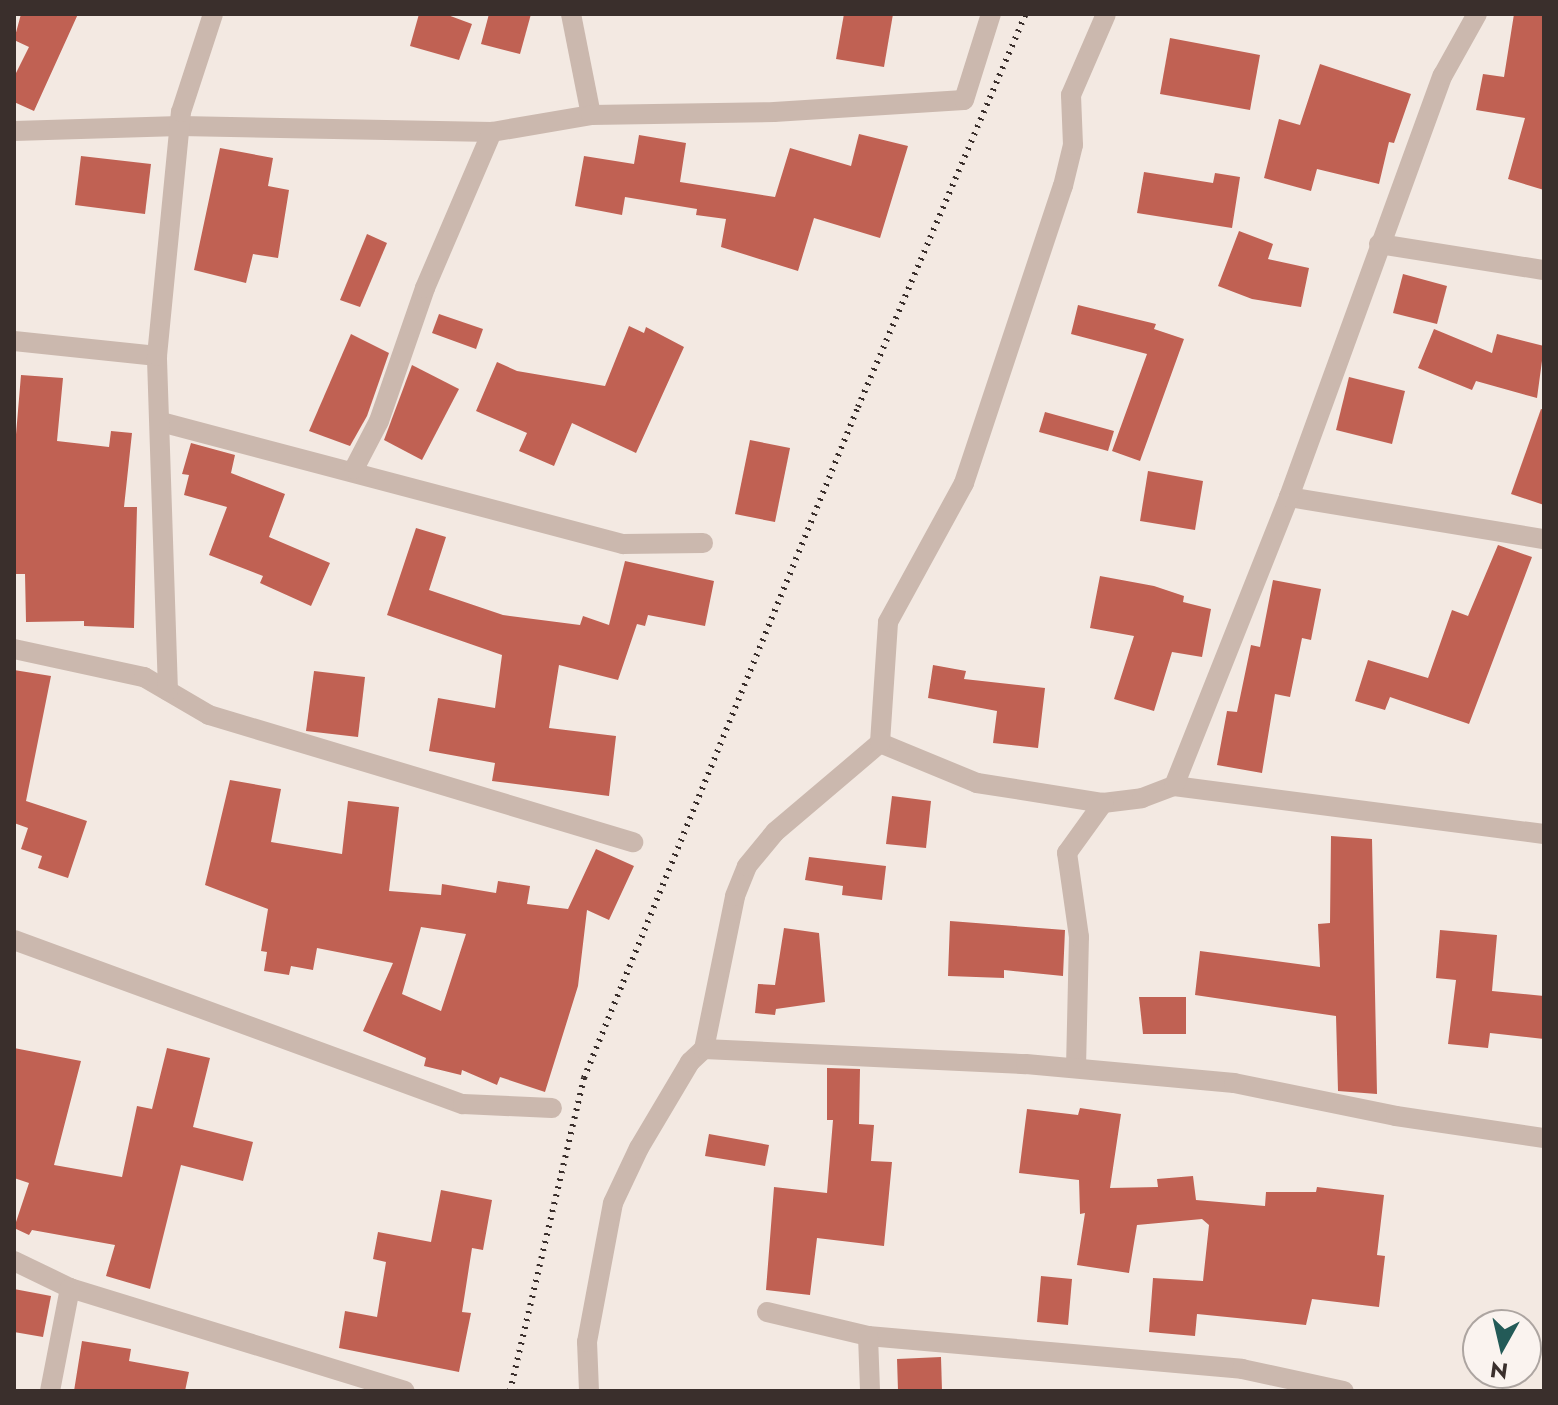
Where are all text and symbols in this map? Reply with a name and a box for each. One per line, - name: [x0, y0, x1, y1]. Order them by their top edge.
- north arrow: [1462, 1309, 1542, 1389]
- text: N: [1488, 1354, 1510, 1388]

